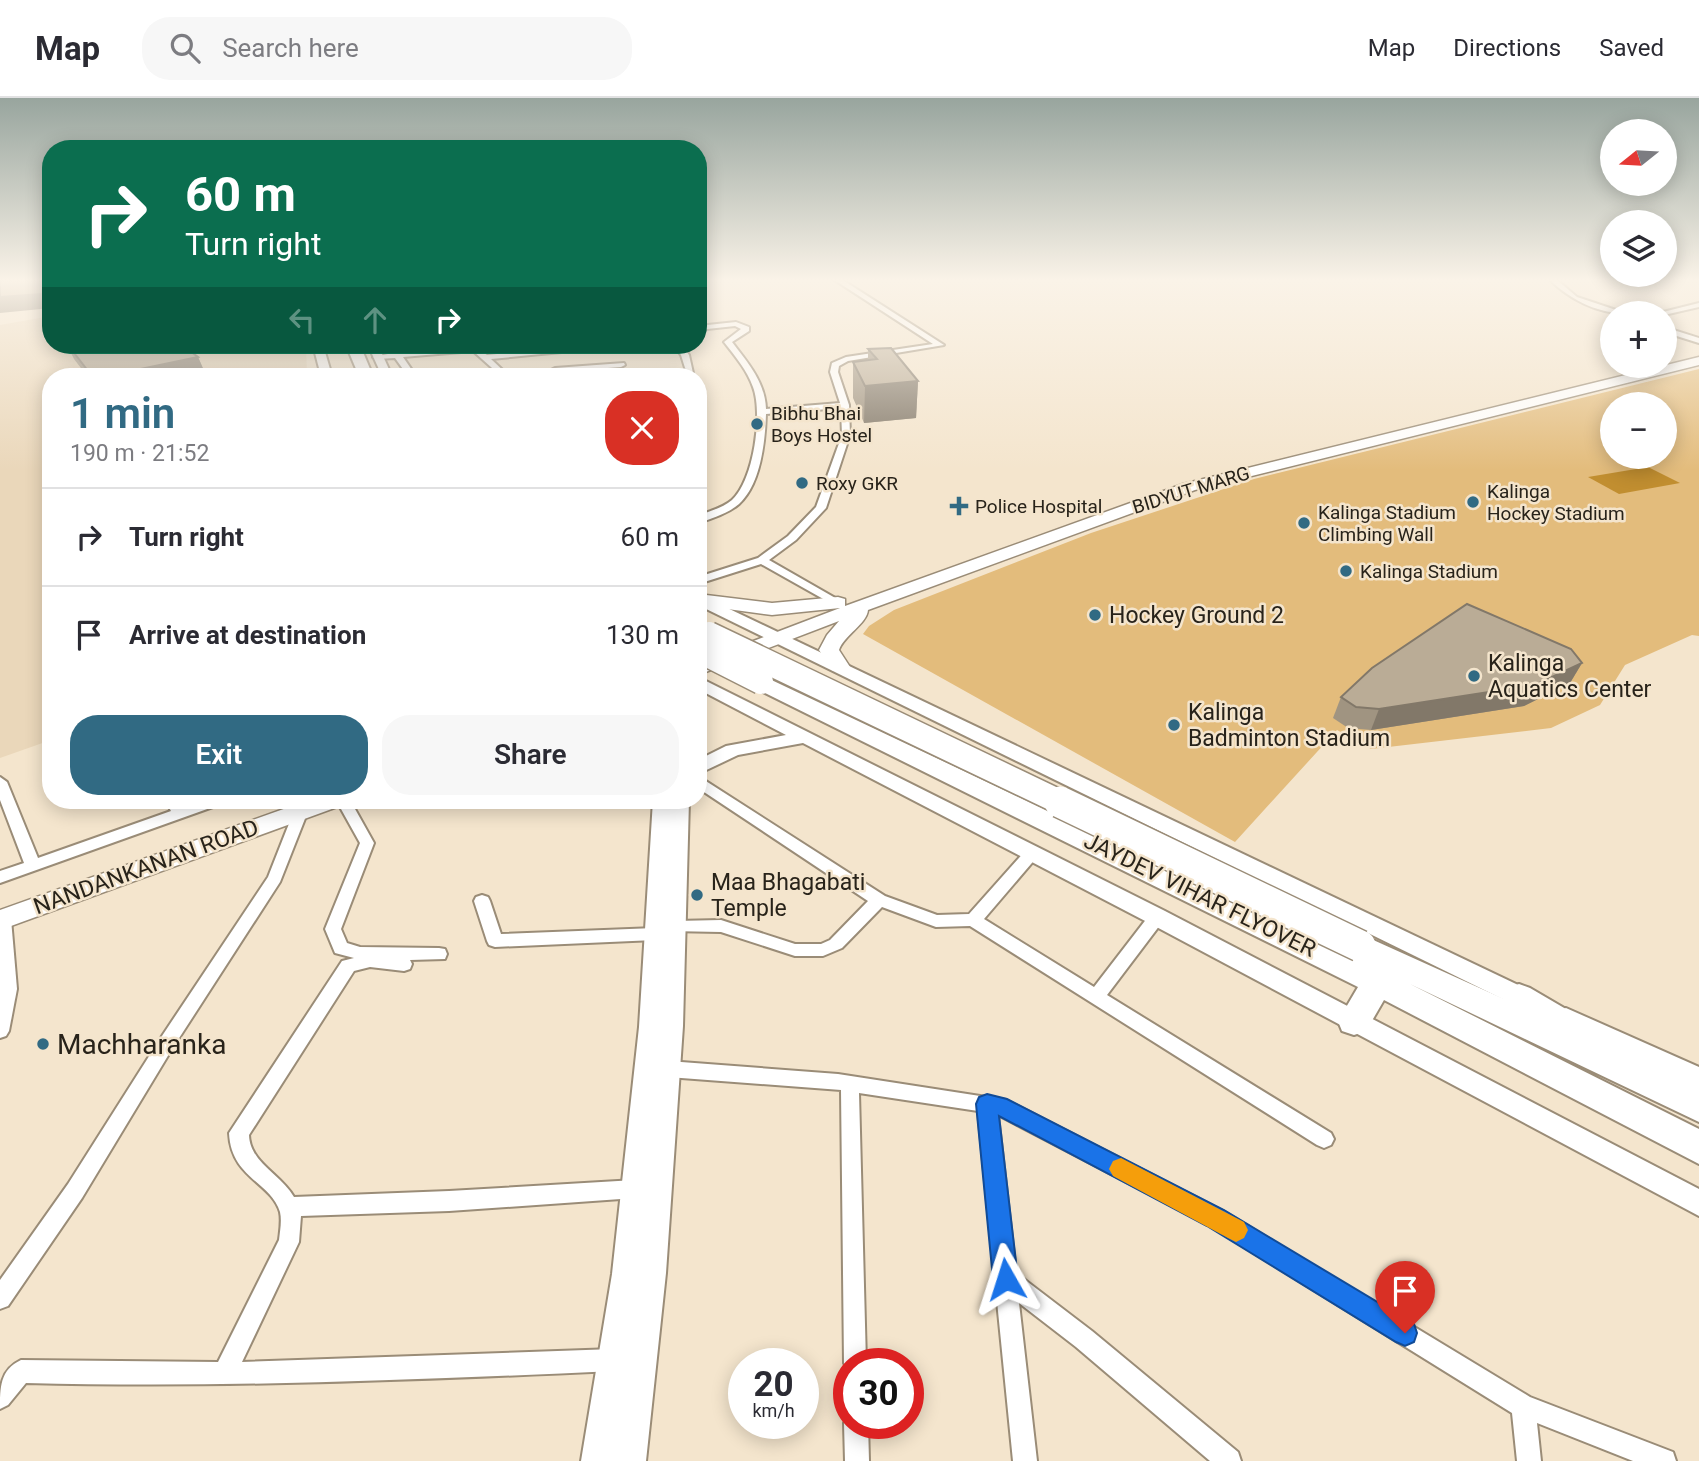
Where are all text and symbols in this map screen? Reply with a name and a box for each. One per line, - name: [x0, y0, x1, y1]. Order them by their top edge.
- search box: [142, 17, 632, 80]
- text: Map: [35, 29, 100, 68]
- icon: search: [166, 29, 204, 67]
- text: Search here: [222, 33, 359, 63]
- text: Map: [1368, 34, 1415, 62]
- text: Directions: [1453, 34, 1561, 62]
- text: Saved: [1599, 34, 1664, 62]
- north arrow: [1600, 119, 1676, 196]
- map controls: [1600, 119, 1677, 469]
- text: 60 m: [185, 166, 296, 223]
- icon: right: [70, 168, 161, 259]
- button: layers: [1600, 210, 1677, 287]
- text: Turn right: [185, 225, 321, 263]
- icon: left: [283, 301, 321, 339]
- icon: ahead: [356, 301, 394, 339]
- icon: right: [429, 301, 467, 339]
- button: +: [1600, 301, 1677, 378]
- text: 1 min: [70, 389, 175, 438]
- button: close: [605, 391, 679, 465]
- button: −: [1600, 392, 1677, 469]
- place label: Bibhu Bhai Boys Hostel: [771, 402, 872, 447]
- marker: Bibhu Bhai Boys Hostel: [749, 416, 765, 432]
- text: 190 m · 21:52: [70, 440, 209, 467]
- street label: BIDYUT MARG: [1130, 461, 1252, 519]
- place label: Roxy GKR: [816, 472, 898, 495]
- marker: Roxy GKR: [794, 475, 810, 491]
- place label: Kalinga Hockey Stadium: [1487, 480, 1625, 525]
- marker: Kalinga Hockey Stadium: [1465, 494, 1481, 510]
- place label: Police Hospital: [975, 495, 1102, 518]
- marker: Police Hospital: [949, 496, 969, 516]
- place label: Kalinga Stadium Climbing Wall: [1318, 501, 1456, 546]
- marker: Kalinga Stadium Climbing Wall: [1296, 515, 1312, 531]
- icon: right: [70, 518, 108, 556]
- text: Turn right: [129, 522, 244, 552]
- text: 60 m: [621, 522, 679, 552]
- place label: Kalinga Stadium: [1360, 560, 1498, 583]
- marker: Kalinga Stadium: [1338, 563, 1354, 579]
- place label: Hockey Ground 2: [1109, 602, 1284, 629]
- marker: Hockey Ground 2: [1087, 607, 1103, 623]
- icon: arrive: [70, 616, 108, 654]
- text: Arrive at destination: [129, 620, 366, 650]
- text: 130 m: [606, 620, 679, 650]
- place label: Kalinga Aquatics Center: [1488, 650, 1652, 703]
- marker: Kalinga Aquatics Center: [1466, 668, 1482, 684]
- place label: Kalinga Badminton Stadium: [1188, 699, 1390, 752]
- button: Exit: [70, 715, 368, 795]
- button: Share: [382, 715, 679, 795]
- marker: Kalinga Badminton Stadium: [1166, 717, 1182, 733]
- street label: NANDANKANAN ROAD: [30, 814, 262, 920]
- street label: JAYDEV VIHAR FLYOVER: [1080, 827, 1320, 963]
- place label: Maa Bhagabati Temple: [711, 869, 865, 922]
- marker: Maa Bhagabati Temple: [689, 887, 705, 903]
- place label: Machharanka: [57, 1028, 226, 1061]
- marker: Machharanka: [35, 1036, 51, 1052]
- position arrow: [969, 1242, 1043, 1316]
- pin: [1375, 1261, 1435, 1333]
- icon: arrive: [1386, 1272, 1424, 1310]
- speed limit sign: 30: [833, 1348, 924, 1439]
- text: 20: [753, 1364, 794, 1405]
- text: km/h: [752, 1400, 795, 1421]

